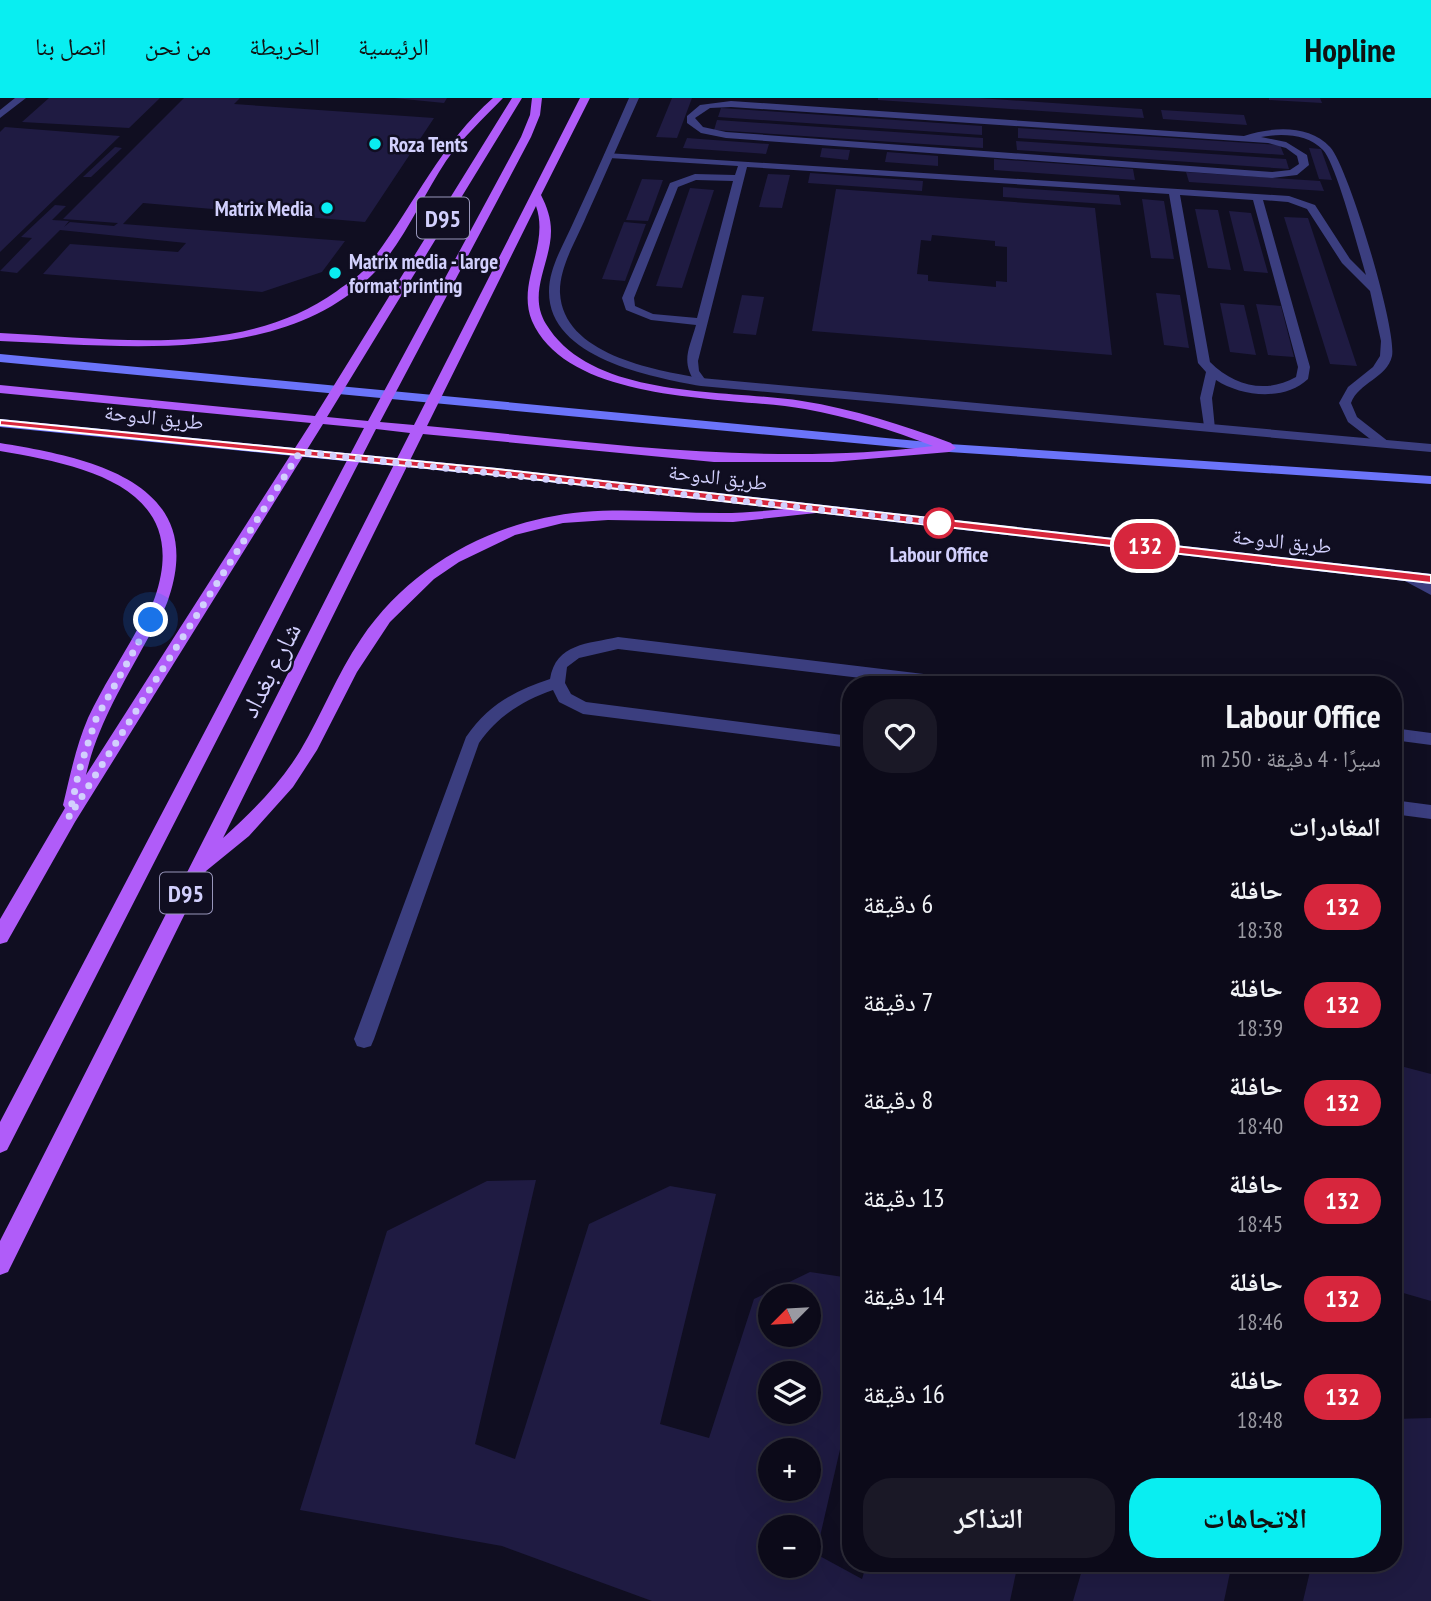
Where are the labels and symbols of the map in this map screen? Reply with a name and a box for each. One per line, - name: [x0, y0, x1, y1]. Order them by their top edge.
- place label: Roza Tents: [389, 131, 468, 158]
- marker: Roza Tents: [367, 136, 383, 152]
- place label: Matrix Media: [215, 195, 313, 222]
- road number: D95: [417, 198, 469, 238]
- marker: Matrix Media: [319, 200, 335, 216]
- place label: Matrix media - large format printing: [349, 248, 498, 299]
- marker: Matrix media - large format printing: [327, 265, 343, 281]
- street label: طريق الدوحة: [103, 398, 205, 436]
- street label: طريق الدوحة: [667, 458, 769, 496]
- marker: Labour Office: [924, 508, 954, 538]
- street label: طريق الدوحة: [1231, 522, 1333, 560]
- line badge: 132: [1105, 523, 1185, 569]
- place label: Labour Office: [890, 541, 988, 568]
- your location: [133, 602, 168, 637]
- street label: شارع بغداد: [232, 617, 308, 723]
- road number: D95: [160, 872, 212, 914]
- north arrow: [758, 1284, 821, 1348]

